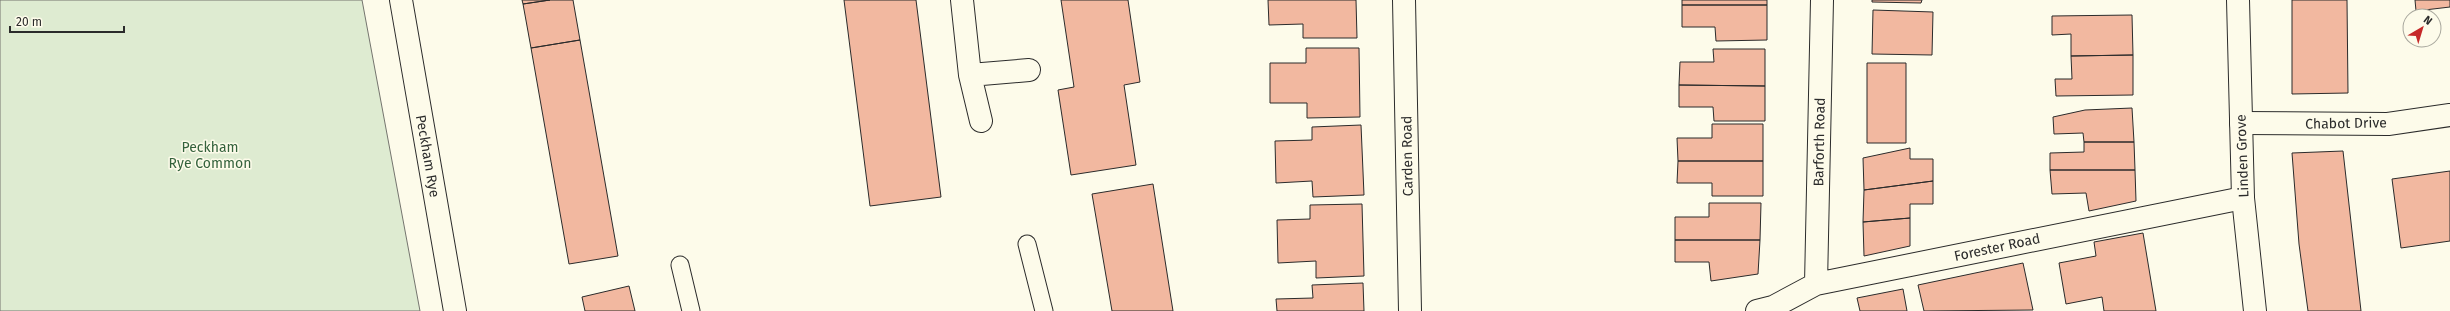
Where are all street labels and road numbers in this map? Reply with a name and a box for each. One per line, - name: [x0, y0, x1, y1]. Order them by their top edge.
- street label: Barforth Road: [1810, 97, 1829, 187]
- street label: Peckham Rye: [412, 113, 443, 199]
- street label: Linden Grove: [2233, 114, 2252, 198]
- street label: Chabot Drive: [2305, 114, 2387, 133]
- street label: Carden Road: [1398, 116, 1417, 196]
- street label: Forester Road: [1952, 230, 2042, 265]

